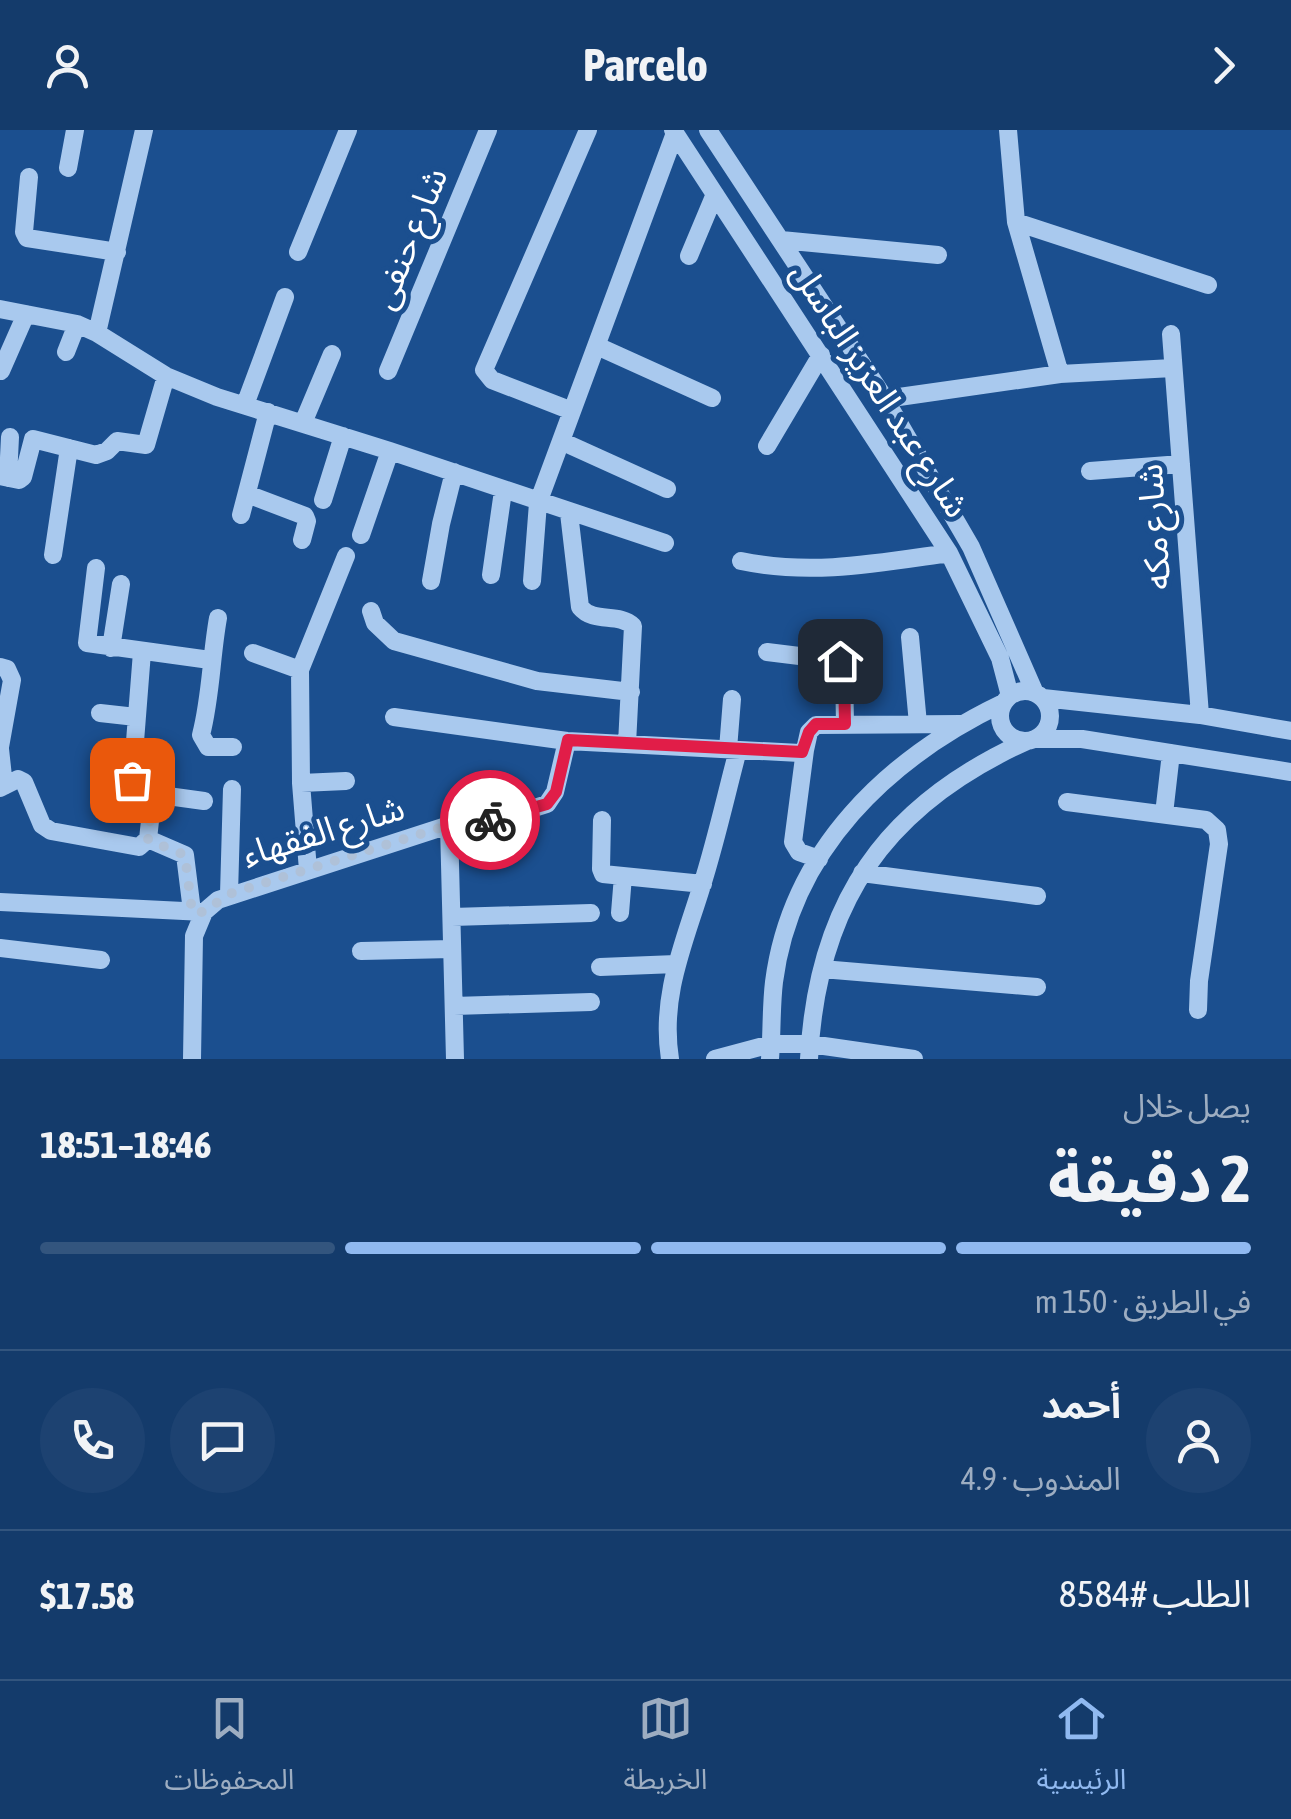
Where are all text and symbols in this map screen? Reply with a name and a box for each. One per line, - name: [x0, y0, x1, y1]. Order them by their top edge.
- icon: person: [40, 38, 95, 93]
- icon: forward: [1196, 38, 1251, 93]
- text: Parcelo: [583, 39, 708, 91]
- street label: شارع حنفى: [362, 162, 461, 317]
- street label: شارع عبد العزيز الباسل: [778, 254, 978, 528]
- street label: شارع مكه: [1129, 462, 1184, 591]
- pin: [798, 619, 883, 704]
- icon: home: [813, 634, 868, 689]
- pin: [90, 738, 175, 823]
- icon: bag: [105, 753, 160, 808]
- courier: [440, 770, 540, 870]
- street label: شارع الفقهاء: [237, 786, 411, 880]
- icon: bike: [463, 793, 518, 848]
- text: يصل خلال: [1123, 1087, 1251, 1124]
- text: 18:46–18:51: [40, 1123, 212, 1166]
- text: 2 دقيقة: [1048, 1141, 1251, 1216]
- text: في الطريق · 150 m: [1035, 1283, 1251, 1320]
- text: أحمد: [1041, 1383, 1121, 1426]
- button: phone: [40, 1388, 145, 1493]
- button: chat: [170, 1388, 275, 1493]
- button: person: [1146, 1388, 1251, 1493]
- text: المندوب · 4.9: [961, 1460, 1121, 1497]
- text: الطلب #8584: [1059, 1572, 1251, 1615]
- text: $17.58: [40, 1574, 134, 1617]
- tab: المحفوظات: [165, 1691, 295, 1810]
- tab: الخريطة: [624, 1691, 707, 1810]
- tab: الرئيسية: [1036, 1691, 1126, 1810]

